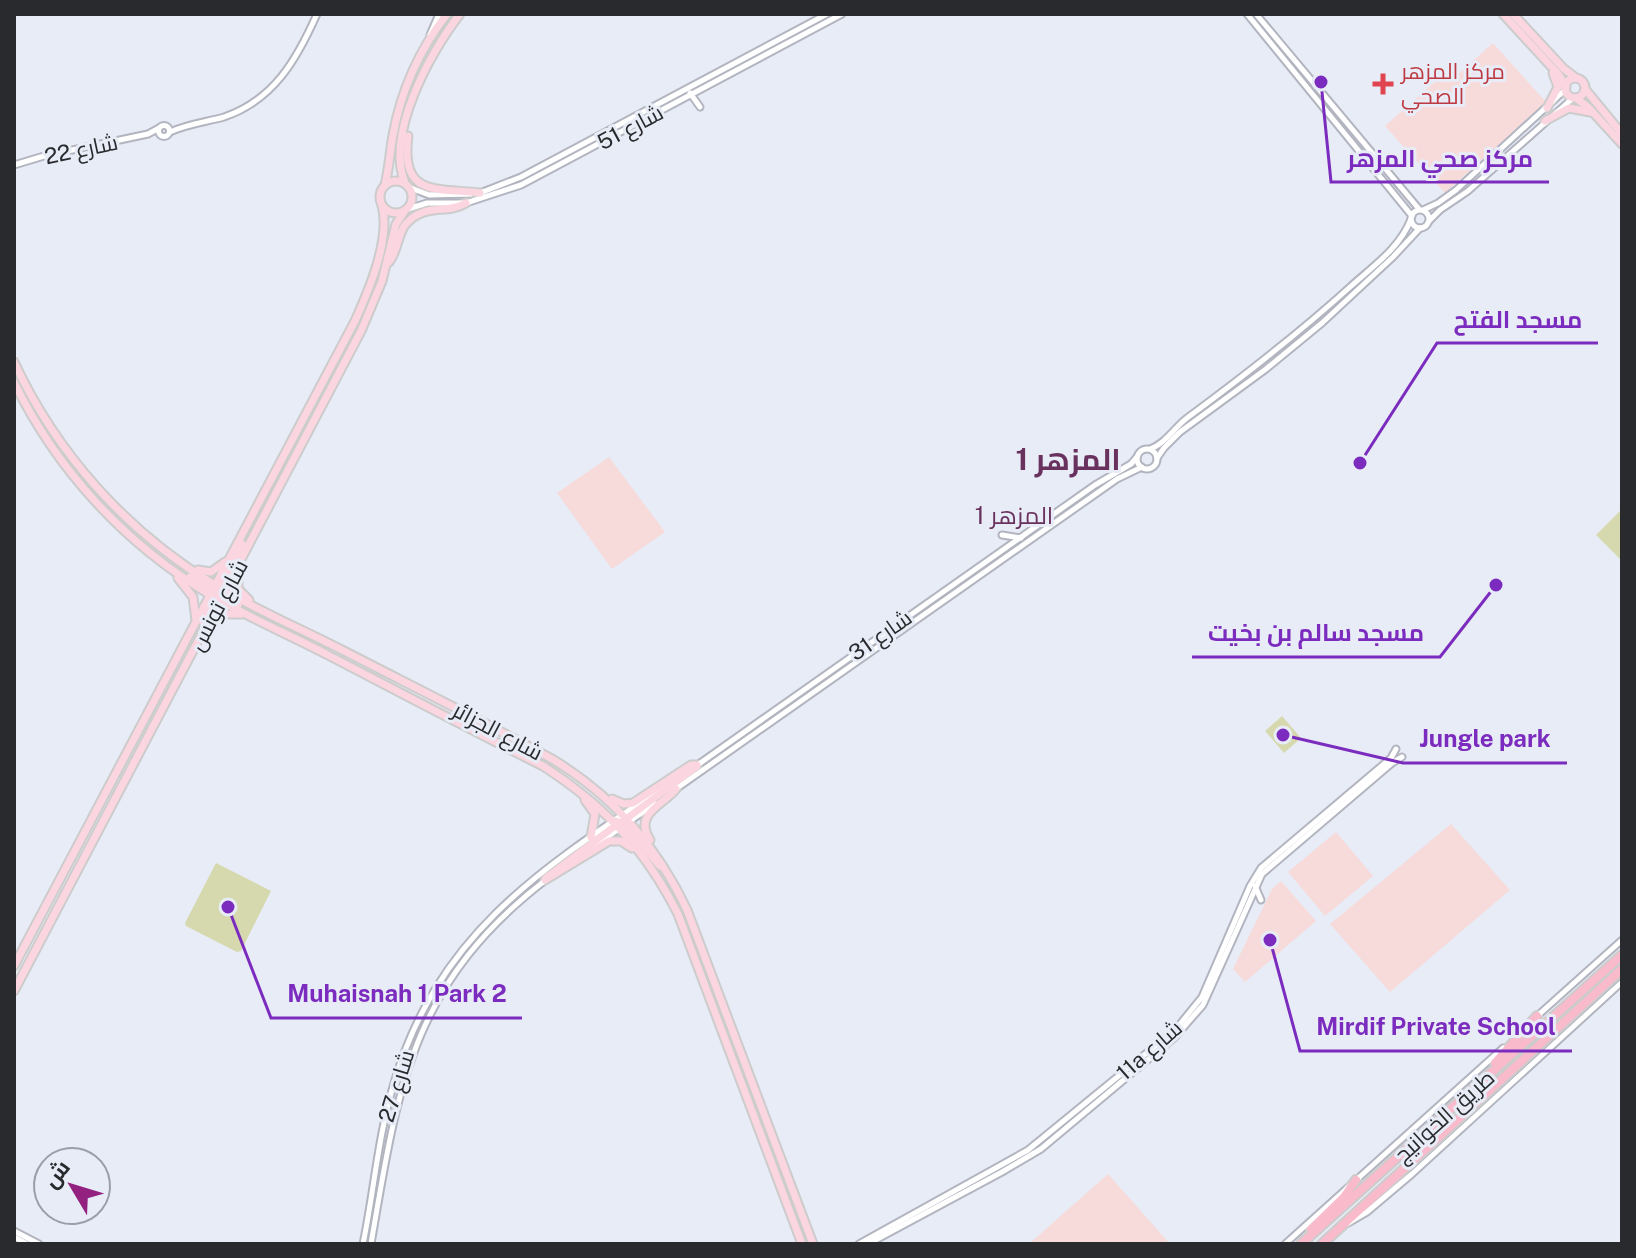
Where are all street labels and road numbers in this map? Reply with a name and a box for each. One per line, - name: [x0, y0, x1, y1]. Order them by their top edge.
- street label: شارع 51: [593, 99, 668, 157]
- street label: شارع 22: [42, 129, 120, 171]
- street label: شارع تونس: [183, 555, 255, 656]
- street label: شارع 31: [844, 604, 918, 668]
- street label: شارع الجزائر: [446, 696, 547, 767]
- street label: 11a شارع: [1111, 1015, 1188, 1087]
- street label: شارع 27: [373, 1047, 421, 1126]
- street label: طريق الخوانيج: [1389, 1064, 1501, 1169]

